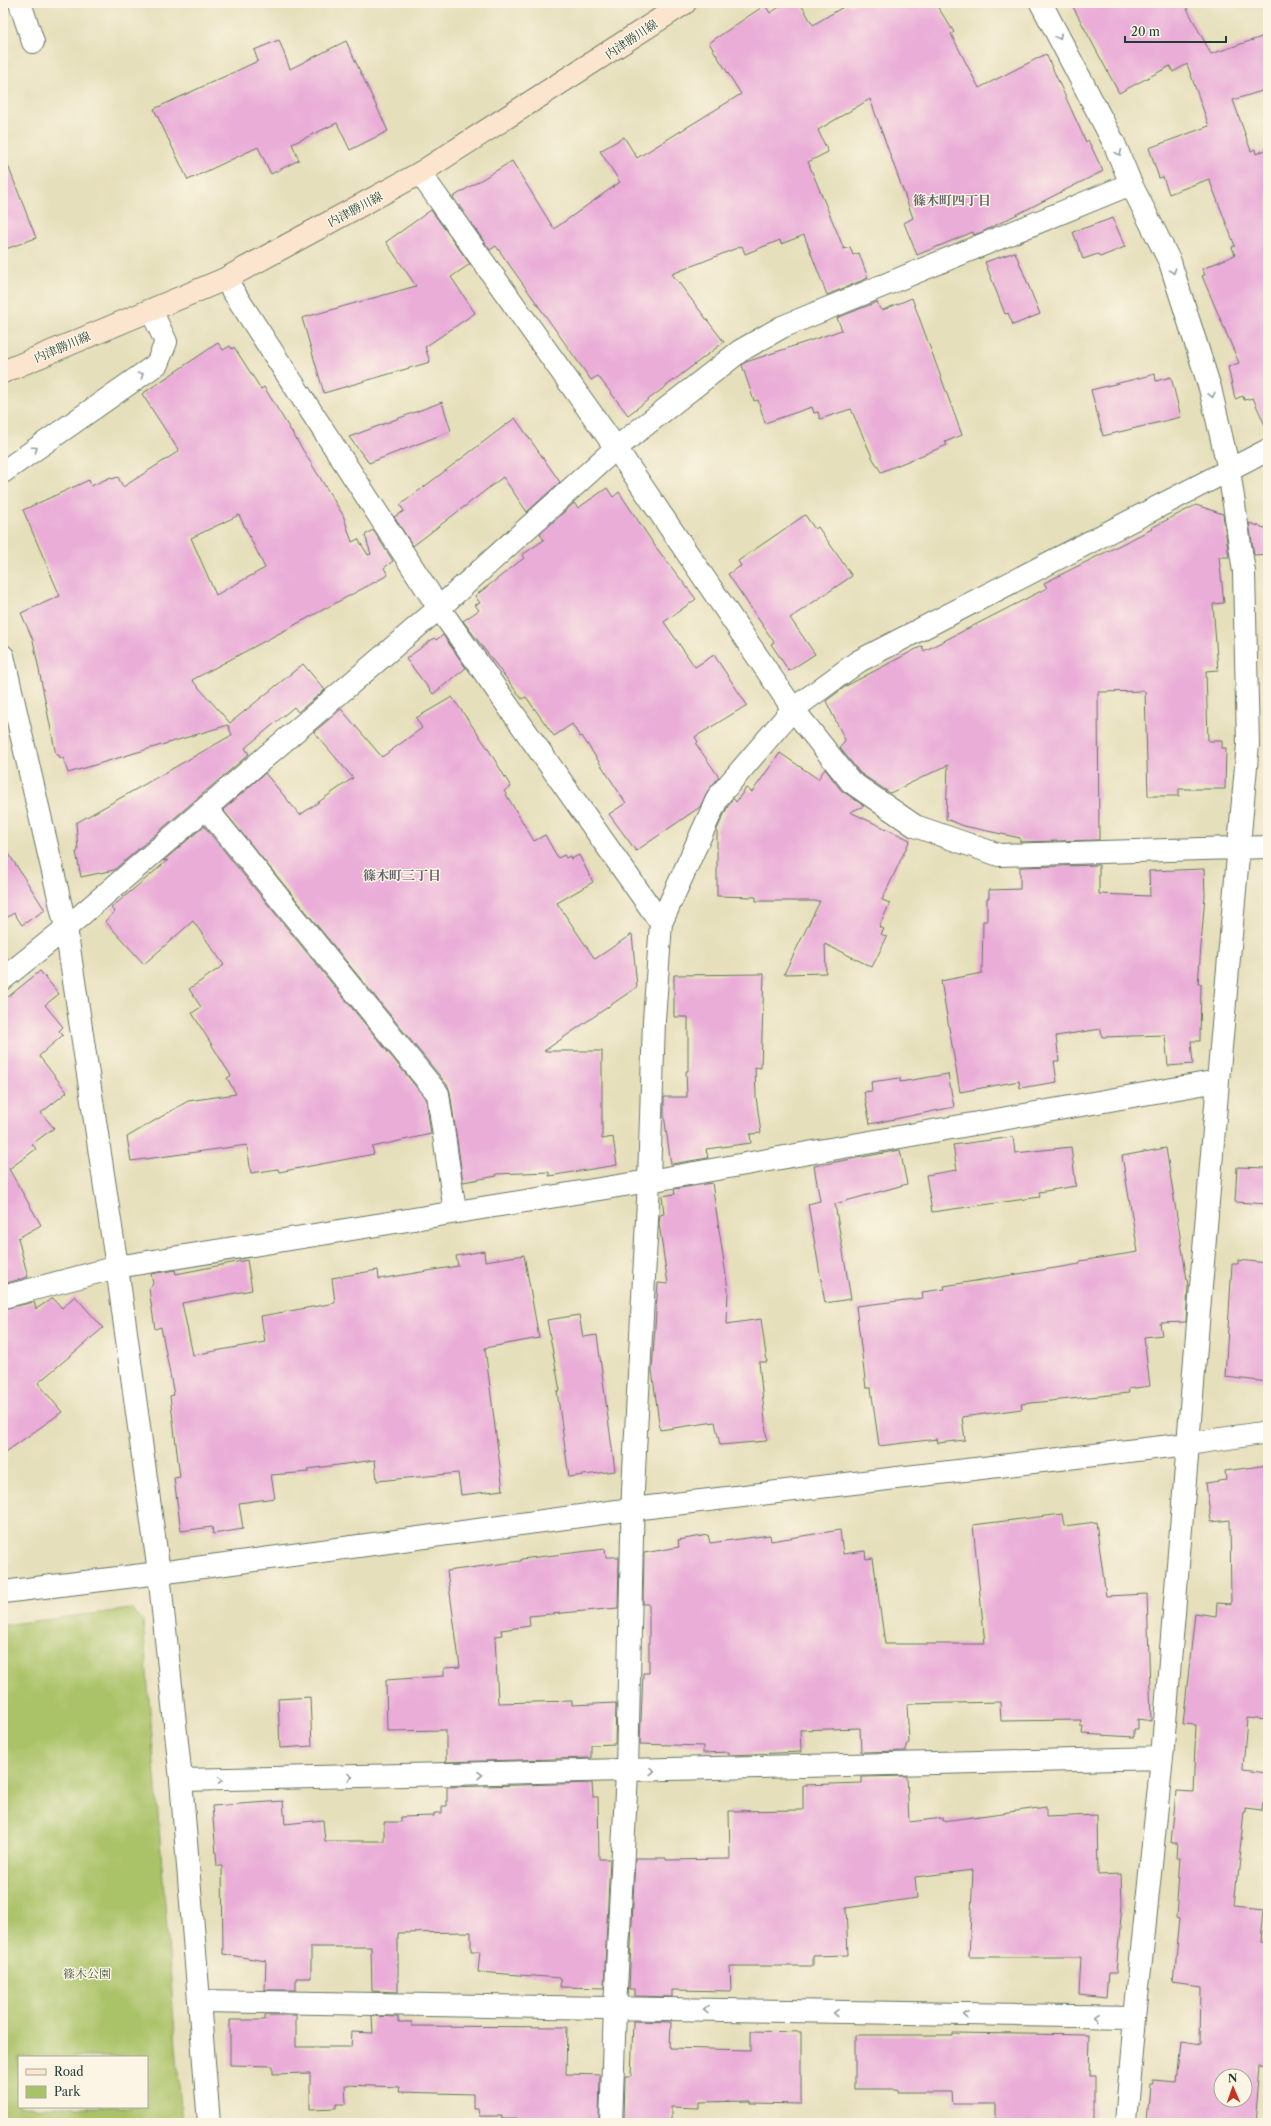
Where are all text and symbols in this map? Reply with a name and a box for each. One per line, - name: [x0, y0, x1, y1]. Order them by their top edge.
- street label: 内津勝川線: [602, 16, 660, 62]
- scale bar: [1125, 18, 1226, 44]
- text: 20 m: [1131, 24, 1160, 39]
- one-way arrow: [1055, 33, 1062, 40]
- one-way arrow: [1114, 149, 1122, 156]
- street label: 内津勝川線: [325, 188, 385, 230]
- district label: 篠木町四丁目: [913, 192, 991, 208]
- one-way arrow: [1168, 267, 1176, 274]
- street label: 内津勝川線: [31, 328, 93, 366]
- one-way arrow: [137, 373, 144, 380]
- one-way arrow: [1207, 392, 1215, 398]
- one-way arrow: [31, 446, 38, 454]
- district label: 篠木町三丁目: [363, 867, 441, 883]
- one-way arrow: [649, 1767, 655, 1775]
- one-way arrow: [477, 1770, 483, 1779]
- one-way arrow: [347, 1773, 353, 1781]
- one-way arrow: [217, 1776, 223, 1784]
- park label: 篠木公園: [63, 1966, 111, 1981]
- one-way arrow: [703, 2006, 709, 2015]
- one-way arrow: [833, 2008, 839, 2017]
- one-way arrow: [963, 2011, 969, 2019]
- one-way arrow: [1093, 2013, 1099, 2021]
- legend: [18, 2056, 148, 2108]
- text: Road: [54, 2064, 84, 2079]
- north arrow: [1213, 2068, 1253, 2108]
- text: N: [1228, 2071, 1238, 2085]
- text: Park: [54, 2084, 81, 2099]

